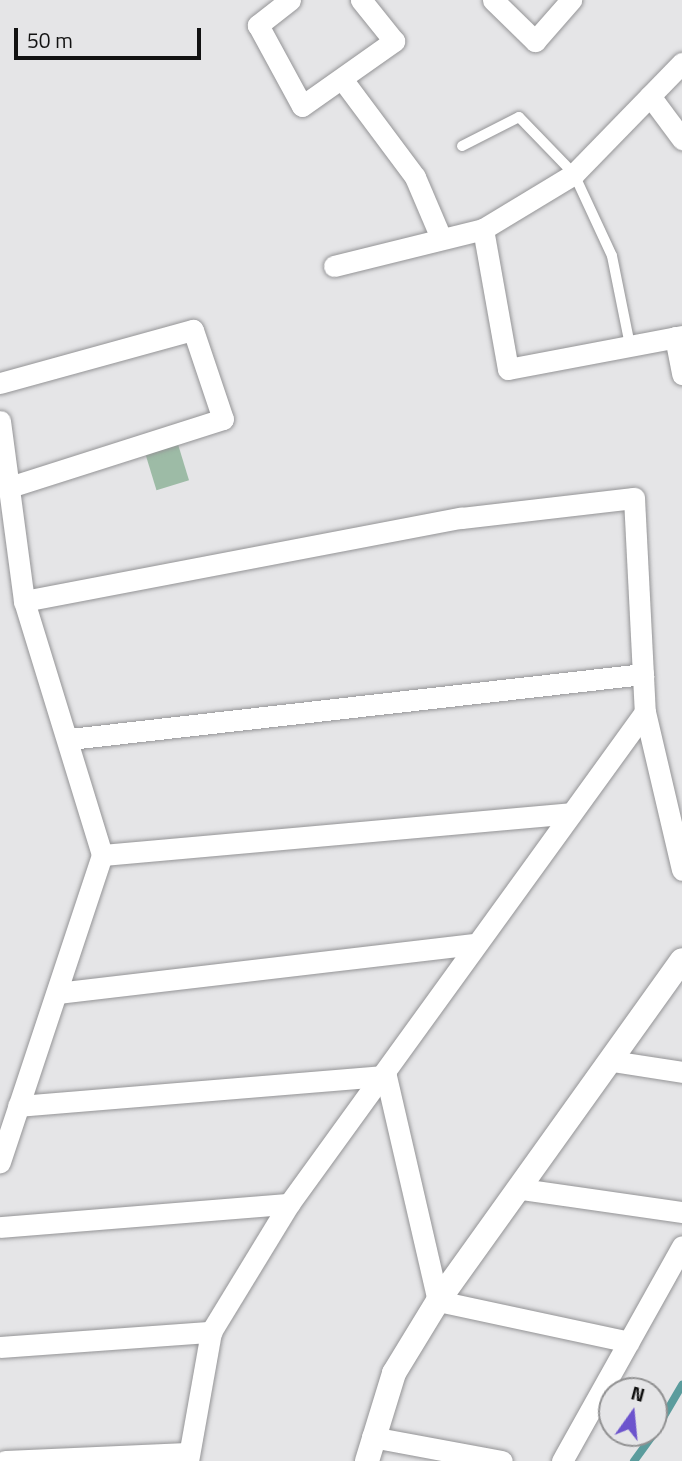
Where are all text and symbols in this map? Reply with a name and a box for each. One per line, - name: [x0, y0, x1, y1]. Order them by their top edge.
- scale bar: [18, 14, 205, 58]
- text: 50 m: [27, 24, 73, 56]
- north arrow: [598, 1377, 668, 1447]
- text: N: [628, 1377, 648, 1409]

